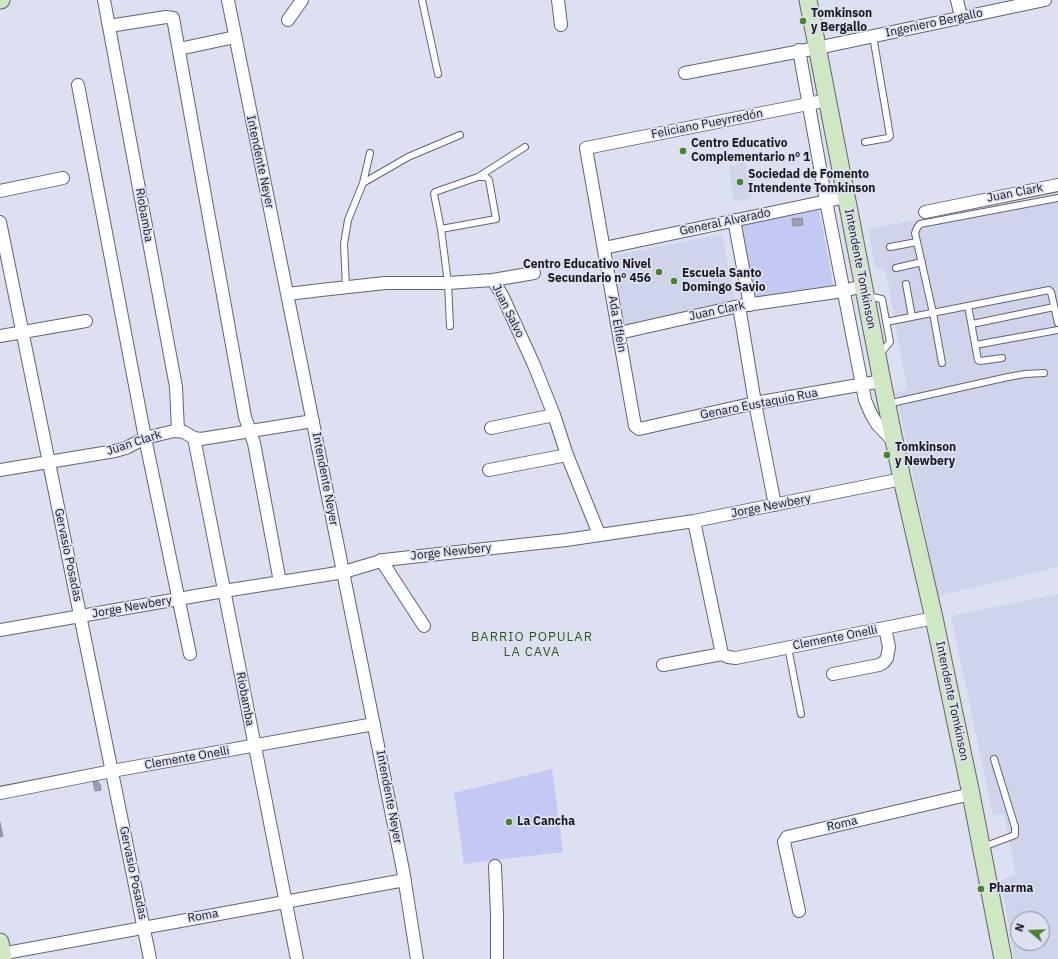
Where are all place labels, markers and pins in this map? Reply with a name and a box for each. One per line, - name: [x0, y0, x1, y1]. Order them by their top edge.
- place label: Tomkinson y Bergallo: [811, 7, 872, 35]
- marker: Tomkinson y Bergallo: [798, 16, 808, 26]
- place label: Centro Educativo Complementario nº 1: [691, 137, 810, 165]
- marker: Centro Educativo Complementario nº 1: [678, 146, 688, 156]
- place label: Sociedad de Fomento Intendente Tomkinson: [748, 168, 875, 196]
- marker: Sociedad de Fomento Intendente Tomkinson: [735, 177, 745, 187]
- place label: Centro Educativo Nivel Secundario nº 456: [523, 258, 651, 286]
- marker: Centro Educativo Nivel Secundario nº 456: [654, 267, 664, 277]
- place label: Escuela Santo Domingo Savio: [682, 267, 765, 295]
- marker: Escuela Santo Domingo Savio: [669, 276, 679, 286]
- place label: Tomkinson y Newbery: [895, 441, 956, 469]
- marker: Tomkinson y Newbery: [882, 450, 892, 460]
- place label: La Cancha: [517, 815, 575, 829]
- marker: La Cancha: [504, 817, 514, 827]
- place label: Pharma: [989, 882, 1033, 896]
- marker: Pharma: [976, 884, 986, 894]

